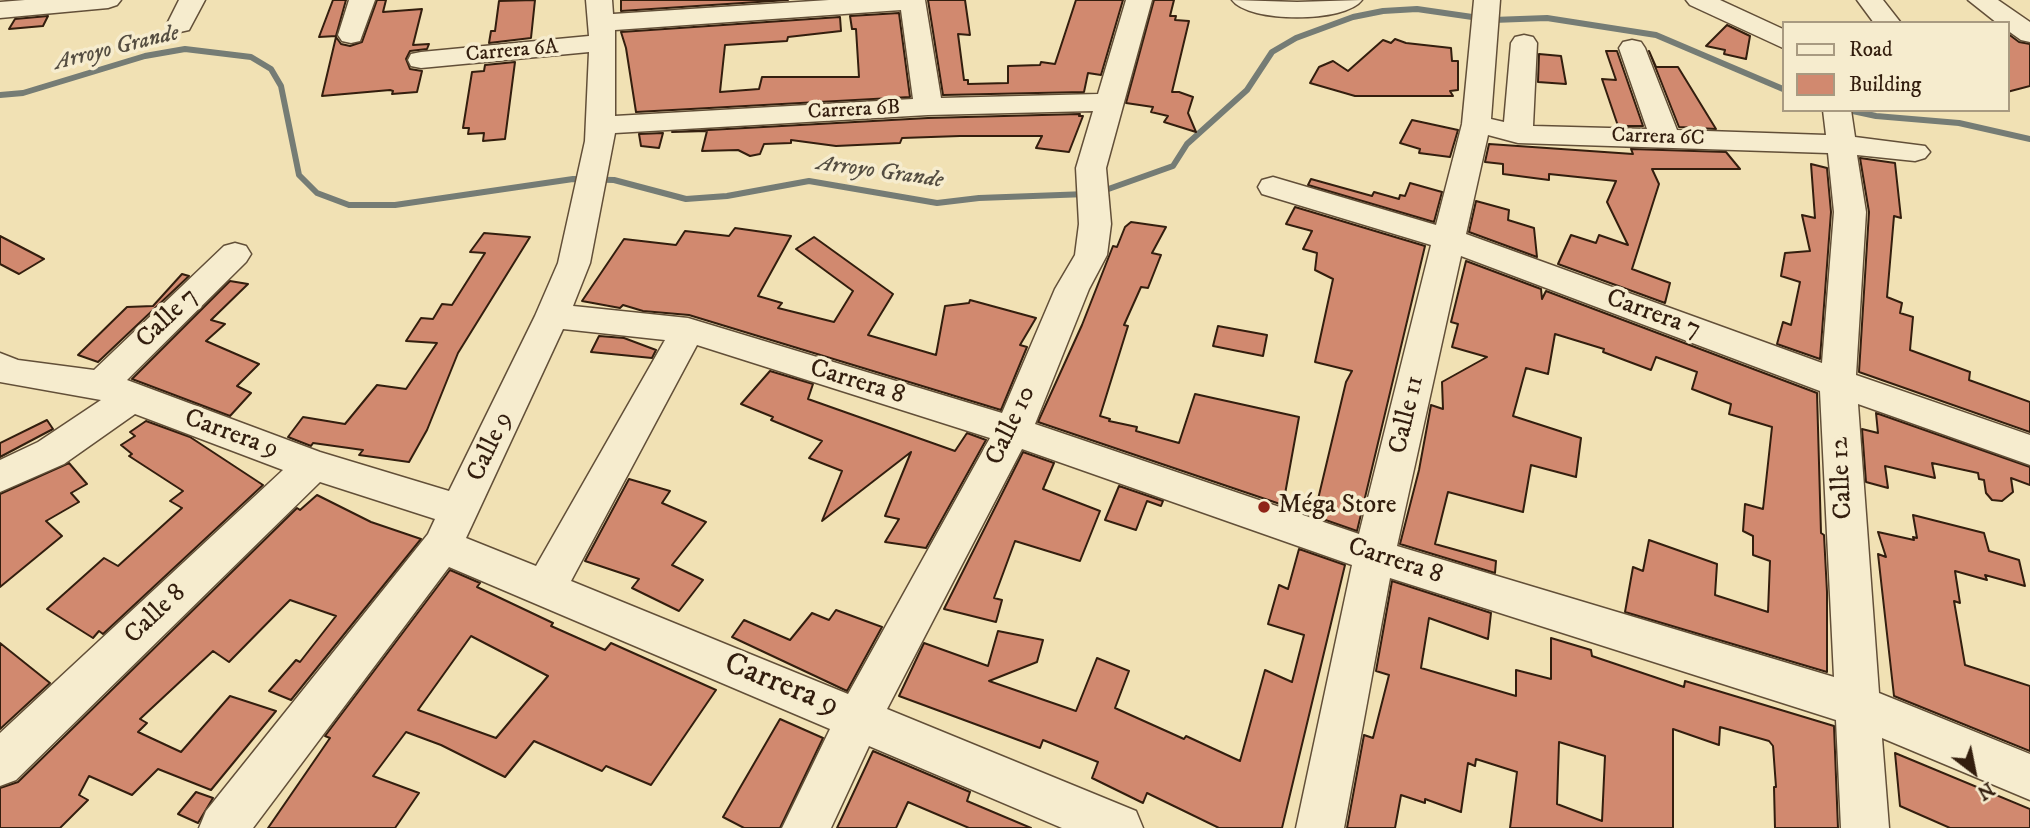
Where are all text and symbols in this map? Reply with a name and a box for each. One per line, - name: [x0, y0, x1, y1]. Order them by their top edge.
- water label: Arroyo Grande: [52, 20, 182, 78]
- legend: [1782, 21, 2009, 112]
- street label: Carrera 6A: [465, 35, 559, 69]
- text: Road: [1849, 37, 1893, 63]
- text: Building: [1849, 72, 1921, 98]
- street label: Carrera 6B: [807, 96, 901, 126]
- street label: Carrera 6C: [1611, 124, 1705, 152]
- water label: Arroyo Grande: [815, 151, 945, 195]
- street label: Calle 7: [131, 282, 205, 356]
- street label: Carrera 7: [1601, 284, 1705, 346]
- street label: Carrera 8: [806, 354, 908, 412]
- street label: Calle 11: [1384, 373, 1432, 457]
- street label: Calle 10: [980, 382, 1044, 470]
- street label: Carrera 9: [180, 404, 282, 466]
- street label: Calle 9: [461, 407, 521, 487]
- street label: Calle 12: [1825, 436, 1861, 520]
- place label: Méga Store: [1278, 491, 1396, 523]
- marker: Méga Store: [1256, 499, 1272, 515]
- street label: Carrera 8: [1344, 532, 1446, 592]
- street label: Calle 8: [119, 578, 193, 652]
- street label: Carrera 9: [718, 646, 844, 726]
- north arrow: [1939, 737, 2009, 807]
- text: N: [1973, 776, 1998, 804]

